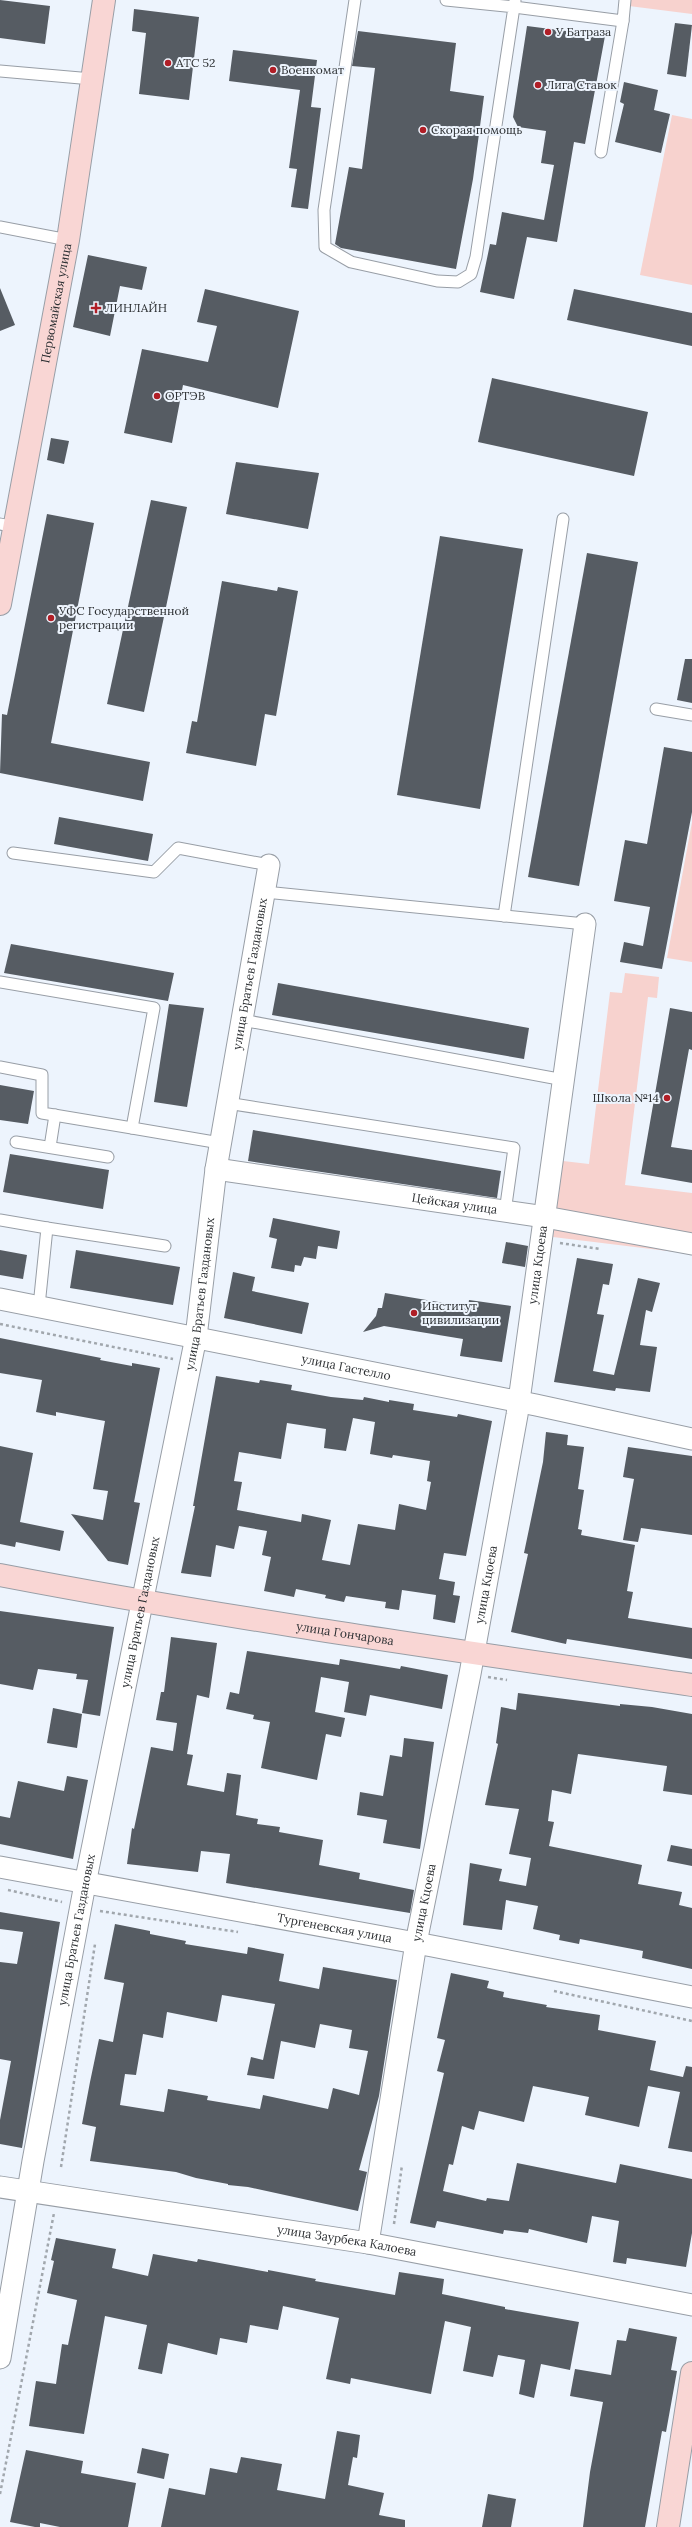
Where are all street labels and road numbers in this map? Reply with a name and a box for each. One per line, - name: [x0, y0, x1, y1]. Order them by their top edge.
- street label: Первомайская улица: [37, 242, 74, 364]
- street label: улица Братьев Газдановых: [229, 896, 270, 1051]
- street label: Цейская улица: [411, 1190, 498, 1217]
- street label: улица Братьев Газдановых: [181, 1216, 217, 1372]
- street label: улица Кцоева: [524, 1224, 550, 1305]
- street label: улица Гастелло: [300, 1351, 392, 1383]
- street label: улица Братьев Газдановых: [117, 1534, 162, 1689]
- street label: улица Кцоева: [471, 1544, 500, 1625]
- street label: улица Гончарова: [295, 1618, 395, 1648]
- street label: улица Братьев Газдановых: [54, 1852, 98, 2007]
- street label: улица Кцоева: [408, 1862, 439, 1943]
- street label: Тургеневская улица: [276, 1910, 393, 1946]
- street label: улица Заурбека Калоева: [276, 2221, 418, 2259]

